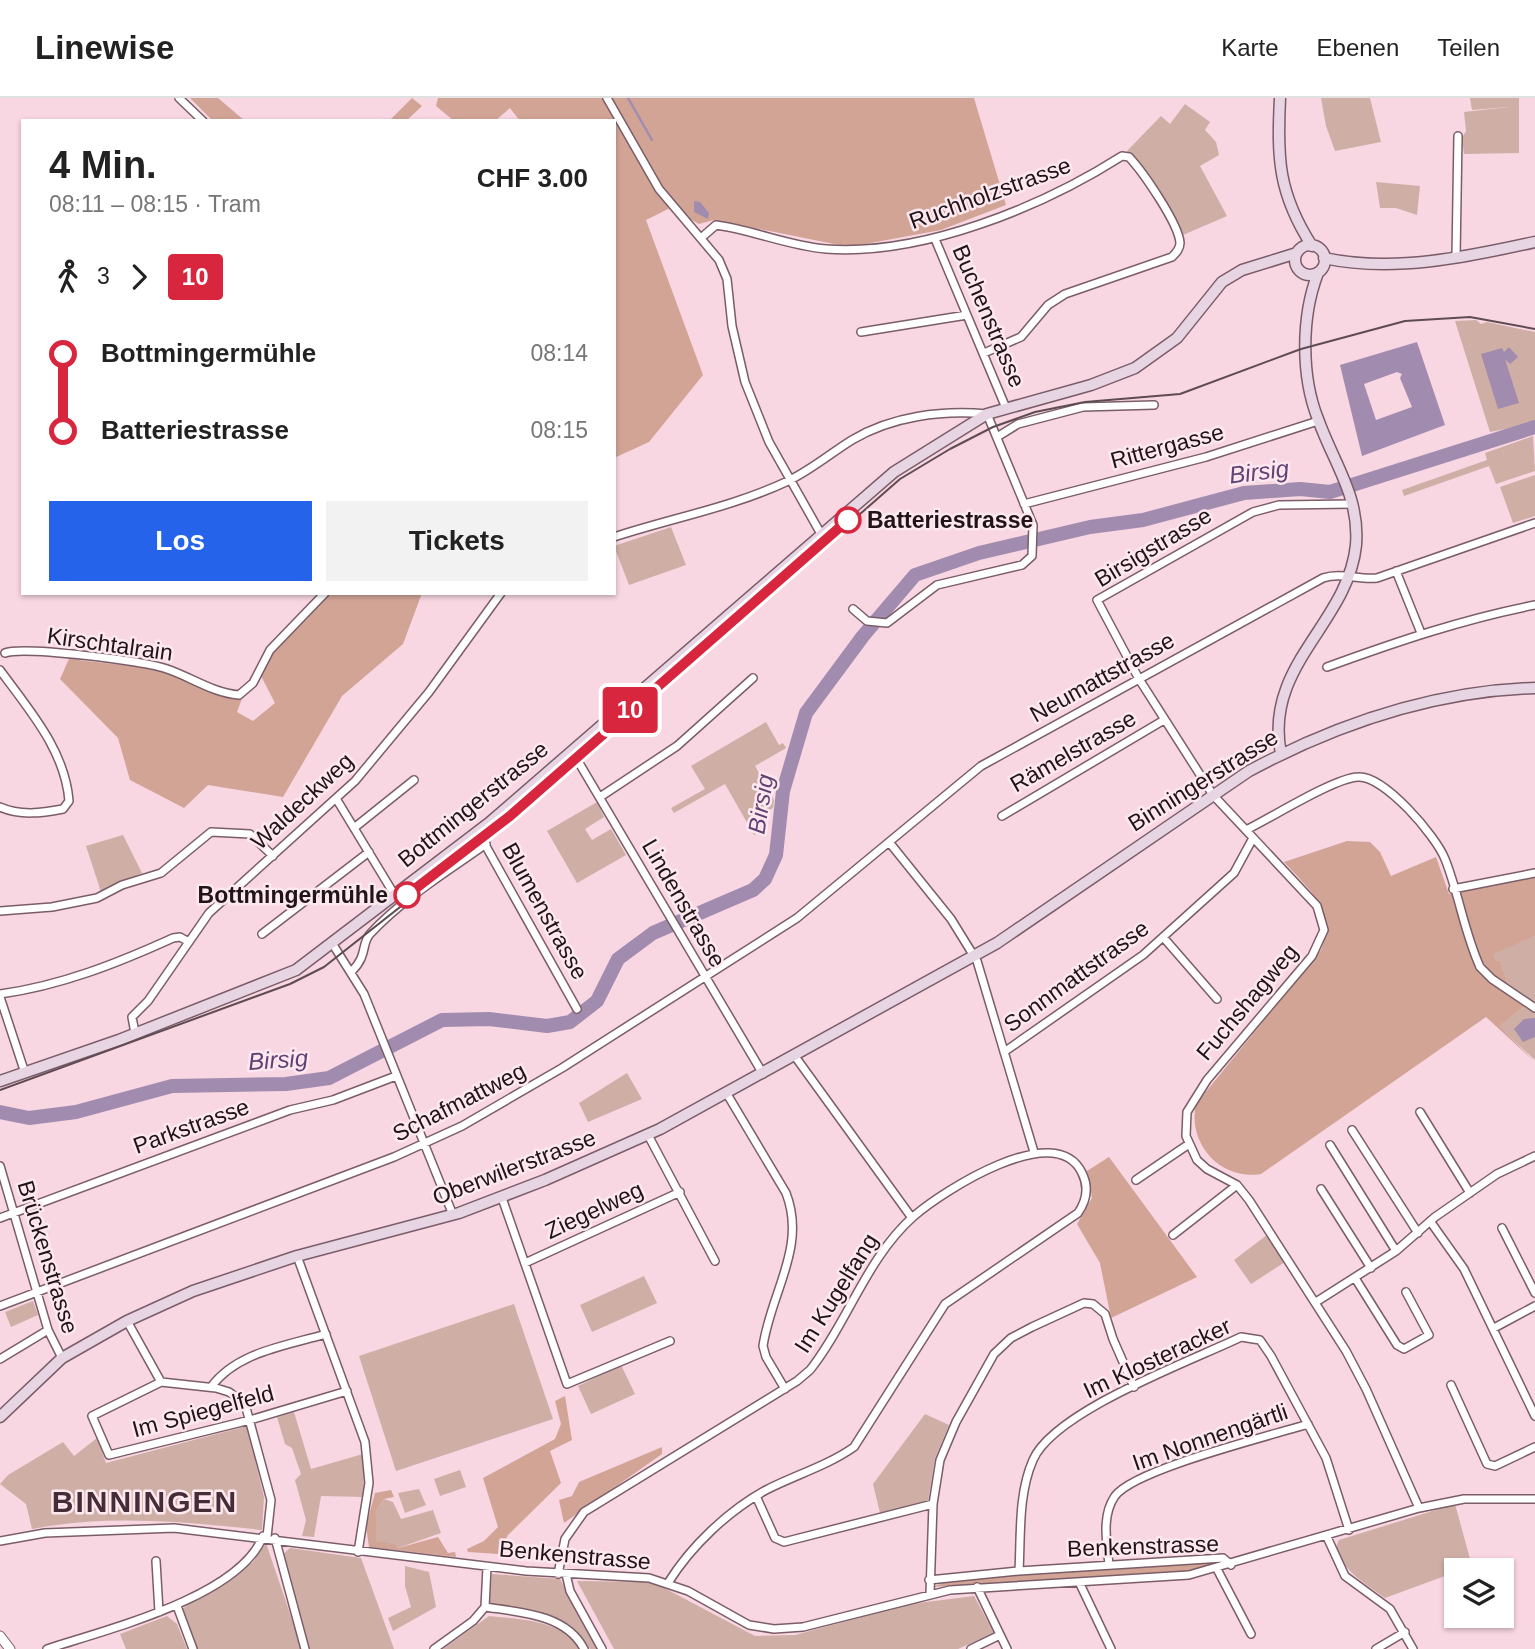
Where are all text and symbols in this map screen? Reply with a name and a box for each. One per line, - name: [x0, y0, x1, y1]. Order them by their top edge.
- text: Linewise: [35, 29, 174, 66]
- text: Karte: [1221, 34, 1279, 61]
- text: Ebenen: [1317, 34, 1399, 61]
- text: Teilen: [1437, 34, 1500, 61]
- text: 4 Min.: [49, 144, 157, 186]
- street label: Ruchholzstrasse: [906, 152, 1074, 234]
- text: CHF 3.00: [477, 163, 588, 193]
- text: 08:11 – 08:15 · Tram: [49, 191, 261, 217]
- street label: Buchenstrasse: [947, 241, 1031, 391]
- icon: walk: [49, 258, 87, 296]
- icon: forward: [120, 258, 158, 296]
- text: 3: [97, 263, 110, 289]
- text: 10: [182, 263, 209, 290]
- text: Bottmingermühle: [101, 338, 316, 368]
- text: 08:14: [530, 340, 588, 366]
- text: Batteriestrasse: [101, 415, 289, 445]
- text: 08:15: [530, 417, 588, 443]
- street label: Rittergasse: [1107, 418, 1227, 474]
- water label: Birsig: [1228, 454, 1291, 489]
- button: Los: [49, 501, 312, 581]
- button: Tickets: [326, 501, 588, 581]
- street label: Birsigstrasse: [1090, 502, 1216, 592]
- marker: Batteriestrasse: [835, 507, 861, 533]
- place label: Batteriestrasse: [867, 507, 1033, 533]
- street label: Kirschtalrain: [46, 622, 174, 666]
- street label: Neumattstrasse: [1025, 627, 1179, 727]
- line badge: 10: [598, 687, 662, 733]
- text: 10: [617, 696, 643, 723]
- street label: Rämelstrasse: [1006, 705, 1140, 797]
- street label: Binningerstrasse: [1123, 724, 1283, 836]
- street label: Bottmingerstrasse: [393, 736, 553, 872]
- street label: Waldeckweg: [246, 747, 358, 855]
- water label: Birsig: [742, 772, 779, 836]
- street label: Lindenstrasse: [637, 834, 731, 972]
- street label: Blumenstrasse: [497, 838, 593, 984]
- place label: Bottmingermühle: [198, 882, 388, 908]
- marker: Bottmingermühle: [394, 882, 420, 908]
- street label: Sonnmattstrasse: [999, 915, 1153, 1037]
- street label: Fuchshagweg: [1191, 939, 1303, 1065]
- water label: Birsig: [247, 1044, 309, 1075]
- street label: Schafmattweg: [388, 1057, 530, 1147]
- street label: Parkstrasse: [129, 1093, 253, 1159]
- street label: Oberwilerstrasse: [429, 1124, 599, 1210]
- street label: Ziegelweg: [541, 1176, 647, 1244]
- street label: Brückenstrasse: [12, 1177, 84, 1337]
- street label: Im Kugelfang: [789, 1229, 883, 1357]
- street label: Im Klosteracker: [1079, 1312, 1235, 1404]
- street label: Im Spiegelfeld: [129, 1380, 277, 1442]
- street label: Im Nonnengärtli: [1129, 1398, 1291, 1476]
- district label: BINNINGEN: [52, 1485, 238, 1518]
- street label: Benkenstrasse: [1067, 1530, 1219, 1562]
- street label: Benkenstrasse: [498, 1535, 652, 1575]
- map controls: [1444, 1558, 1514, 1628]
- button: layers: [1444, 1558, 1514, 1628]

